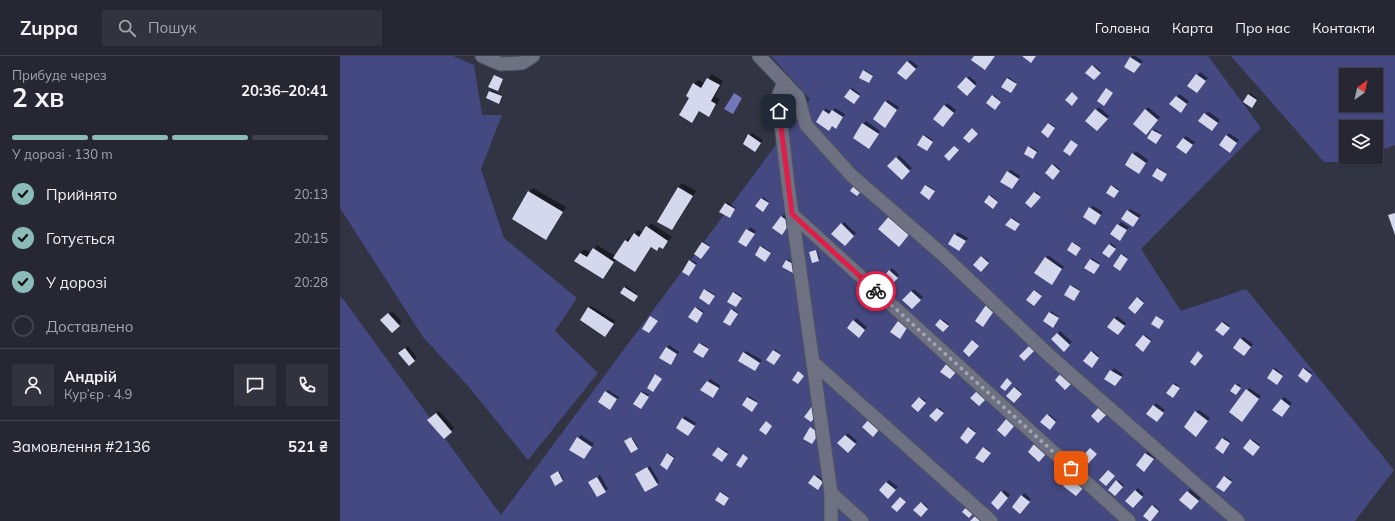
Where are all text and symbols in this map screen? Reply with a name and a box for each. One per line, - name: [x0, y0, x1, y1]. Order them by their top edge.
- search box: [102, 10, 382, 46]
- text: Zuppa: [20, 16, 78, 40]
- icon: search: [116, 17, 138, 39]
- text: Пошук: [148, 18, 197, 37]
- text: Головна: [1095, 19, 1150, 37]
- text: Карта: [1172, 19, 1213, 37]
- text: Про нас: [1235, 19, 1290, 37]
- text: Контакти: [1312, 19, 1375, 37]
- text: Прибуде через: [12, 67, 107, 83]
- north arrow: [1339, 68, 1383, 112]
- map controls: [1339, 68, 1383, 164]
- text: 2 хв: [12, 81, 64, 114]
- text: 20:36–20:41: [241, 81, 328, 100]
- pin: [762, 94, 796, 128]
- icon: home: [768, 100, 790, 122]
- button: layers: [1339, 120, 1383, 164]
- text: У дорозі · 130 m: [12, 146, 113, 162]
- icon: check: [12, 183, 34, 205]
- text: Прийнято: [46, 185, 117, 204]
- text: 20:13: [294, 186, 328, 202]
- icon: check: [12, 227, 34, 249]
- text: Готується: [46, 229, 115, 248]
- text: 20:15: [294, 230, 328, 246]
- icon: check: [12, 271, 34, 293]
- courier: [856, 271, 896, 311]
- text: У дорозі: [46, 273, 107, 292]
- text: 20:28: [294, 274, 328, 290]
- icon: bike: [865, 280, 887, 302]
- text: Доставлено: [46, 317, 133, 336]
- button: person: [12, 364, 54, 406]
- button: chat: [234, 364, 276, 406]
- button: phone: [286, 364, 328, 406]
- text: Андрій: [64, 367, 117, 386]
- text: Кур’єр · 4.9: [64, 386, 132, 402]
- text: Замовлення #2136: [12, 437, 150, 456]
- text: 521 ₴: [288, 437, 328, 456]
- pin: [1054, 451, 1088, 485]
- icon: bag: [1060, 457, 1082, 479]

